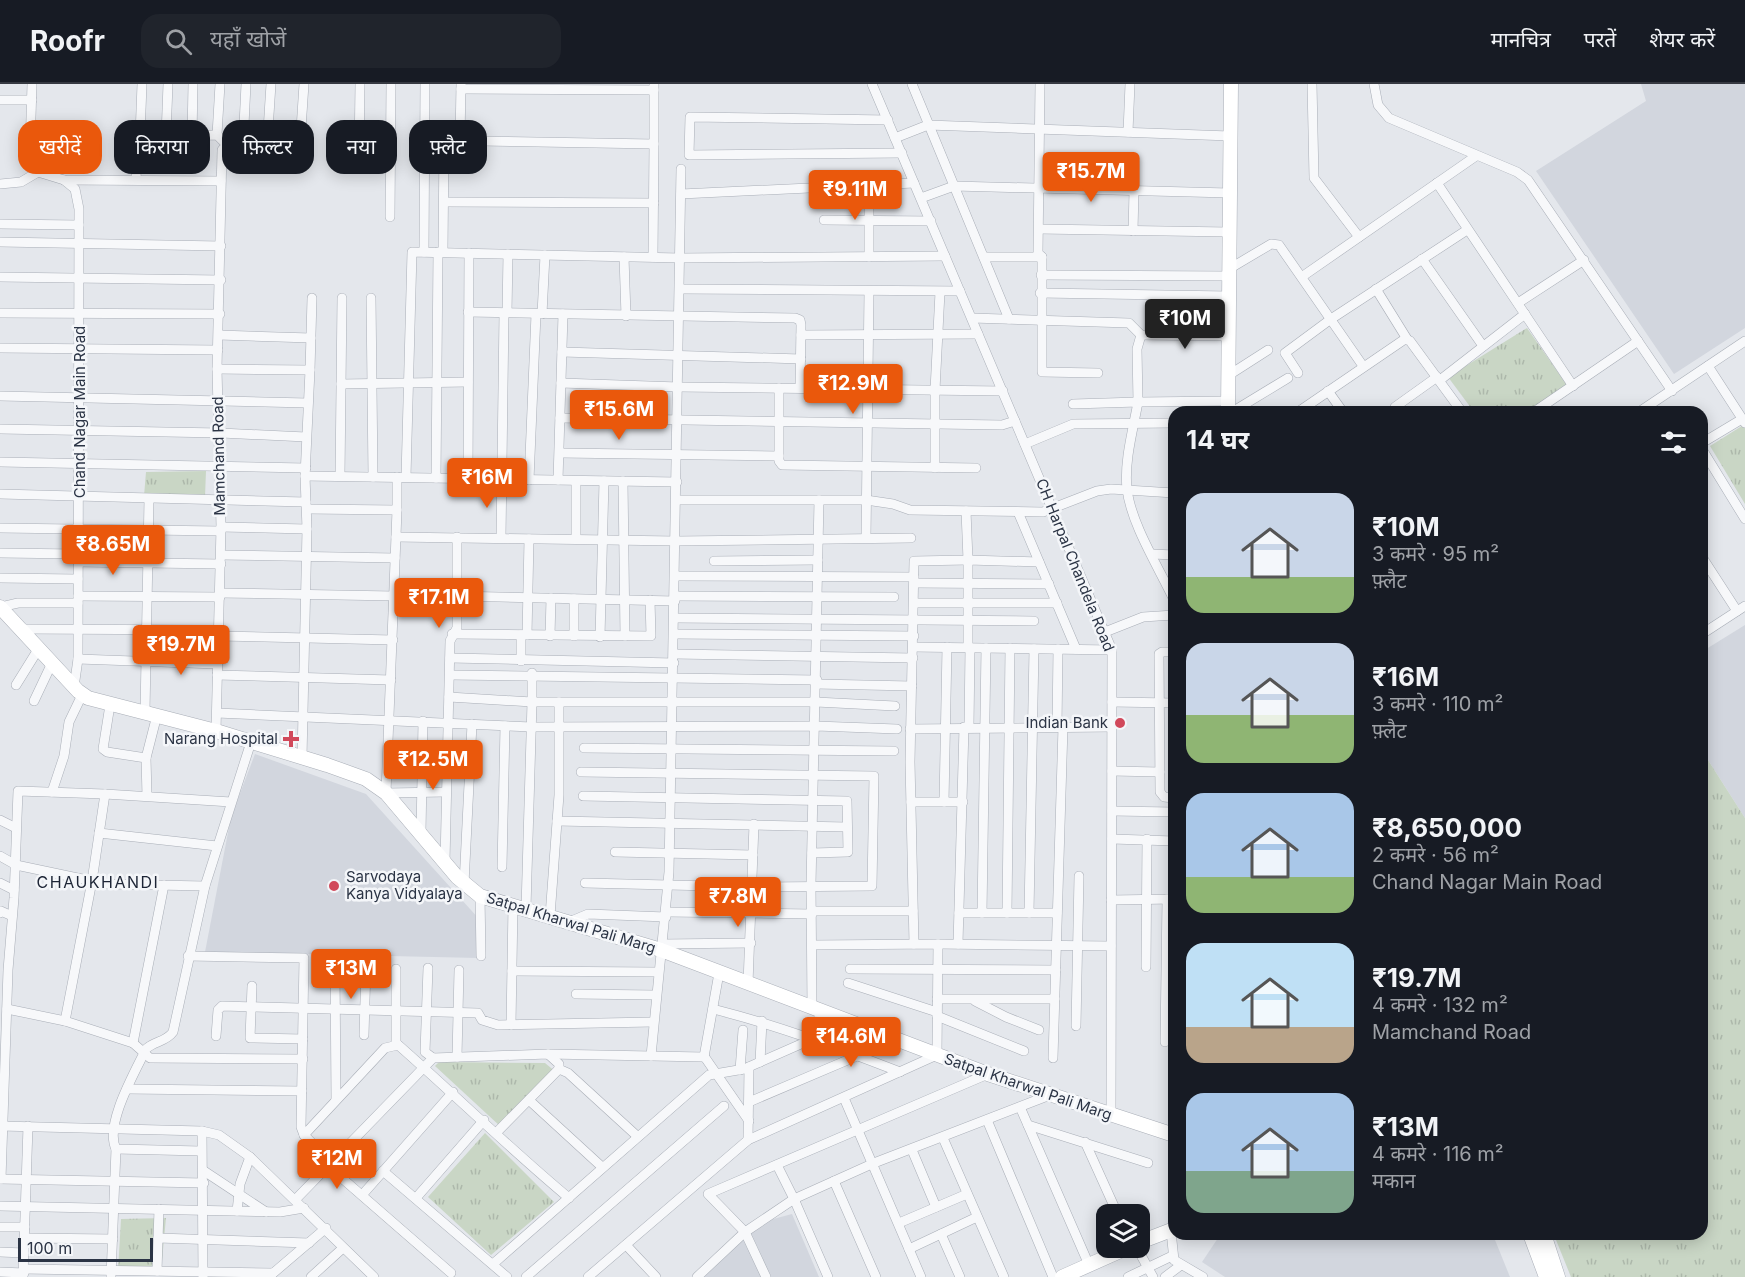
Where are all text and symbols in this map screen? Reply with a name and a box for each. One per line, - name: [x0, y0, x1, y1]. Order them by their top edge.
- search box: [141, 14, 561, 68]
- text: Roofr: [30, 24, 105, 58]
- icon: search: [162, 25, 195, 58]
- text: यहाँ खोजें: [210, 26, 286, 52]
- text: मानचित्र: [1491, 27, 1551, 52]
- text: परतें: [1584, 27, 1616, 52]
- text: शेयर करें: [1649, 27, 1715, 52]
- chip: खरीदें: [18, 120, 102, 174]
- chip: किराया: [114, 120, 210, 174]
- chip: फ़िल्टर: [222, 120, 314, 174]
- chip: नया: [326, 120, 397, 174]
- chip: फ़्लैट: [409, 120, 487, 174]
- pin: ₹15.7M: [1042, 152, 1140, 203]
- text: ₹15.7M: [1057, 159, 1125, 183]
- pin: ₹9.11M: [806, 170, 904, 221]
- text: ₹9.11M: [823, 177, 887, 201]
- pin: ₹10M: [1149, 299, 1221, 350]
- text: ₹10M: [1159, 306, 1211, 330]
- street label: Chand Nagar Main Road: [70, 326, 89, 498]
- pin: ₹12.9M: [804, 364, 902, 415]
- text: ₹12.9M: [818, 371, 888, 395]
- pin: ₹15.6M: [570, 390, 668, 441]
- street label: Mamchand Road: [208, 396, 229, 516]
- text: ₹15.6M: [584, 397, 654, 421]
- text: 14 घर: [1186, 424, 1249, 455]
- icon: filters: [1657, 426, 1690, 459]
- pin: ₹16M: [451, 458, 523, 509]
- text: ₹16M: [461, 465, 513, 489]
- street label: CH Harpal Chandela Road: [1032, 476, 1119, 654]
- text: ₹10M: [1372, 511, 1440, 542]
- icon: home: [1234, 517, 1306, 589]
- pin: ₹8.65M: [64, 525, 162, 576]
- text: ₹8.65M: [76, 532, 150, 556]
- text: 3 कमरे · 95 m²: [1372, 542, 1499, 566]
- text: फ़्लैट: [1372, 569, 1407, 593]
- pin: ₹17.1M: [390, 578, 488, 629]
- text: ₹17.1M: [408, 585, 470, 609]
- pin: ₹19.7M: [132, 625, 230, 676]
- text: ₹19.7M: [147, 632, 215, 656]
- text: ₹16M: [1372, 661, 1439, 692]
- icon: home: [1234, 667, 1306, 739]
- text: 3 कमरे · 110 m²: [1372, 692, 1503, 716]
- place label: Indian Bank: [1025, 713, 1109, 732]
- marker: Indian Bank: [1113, 716, 1127, 730]
- text: फ़्लैट: [1372, 719, 1407, 743]
- place label: Narang Hospital: [164, 729, 278, 748]
- marker: Narang Hospital: [282, 730, 300, 748]
- pin: ₹12.5M: [384, 740, 482, 791]
- text: ₹12.5M: [398, 747, 468, 771]
- text: ₹8,650,000: [1372, 812, 1522, 843]
- icon: home: [1234, 817, 1306, 889]
- text: 2 कमरे · 56 m²: [1372, 843, 1499, 867]
- place label: Sarvodaya Kanya Vidyalaya: [346, 867, 463, 903]
- text: Chand Nagar Main Road: [1372, 870, 1602, 894]
- district label: CHAUKHANDI: [37, 872, 159, 892]
- pin: ₹7.8M: [696, 877, 780, 928]
- marker: Sarvodaya Kanya Vidyalaya: [327, 879, 341, 893]
- text: ₹7.8M: [709, 884, 767, 908]
- street label: Satpal Kharwal Pali Marg: [484, 888, 658, 957]
- pin: ₹13M: [315, 949, 387, 1000]
- text: ₹13M: [325, 956, 377, 980]
- text: ₹19.7M: [1372, 962, 1462, 993]
- icon: home: [1234, 967, 1306, 1039]
- text: 4 कमरे · 132 m²: [1372, 993, 1508, 1017]
- pin: ₹14.6M: [802, 1017, 900, 1068]
- text: Mamchand Road: [1372, 1020, 1531, 1044]
- text: ₹14.6M: [816, 1024, 886, 1048]
- street label: Satpal Kharwal Pali Marg: [942, 1049, 1115, 1124]
- text: ₹13M: [1372, 1111, 1439, 1142]
- icon: home: [1234, 1117, 1306, 1189]
- pin: ₹12M: [301, 1139, 373, 1190]
- text: 4 कमरे · 116 m²: [1372, 1142, 1504, 1166]
- text: ₹12M: [311, 1146, 363, 1170]
- text: मकान: [1372, 1169, 1416, 1193]
- map controls: [1096, 1204, 1150, 1258]
- button: layers: [1096, 1204, 1150, 1258]
- scale bar: [18, 1235, 153, 1262]
- text: 100 m: [27, 1238, 72, 1258]

